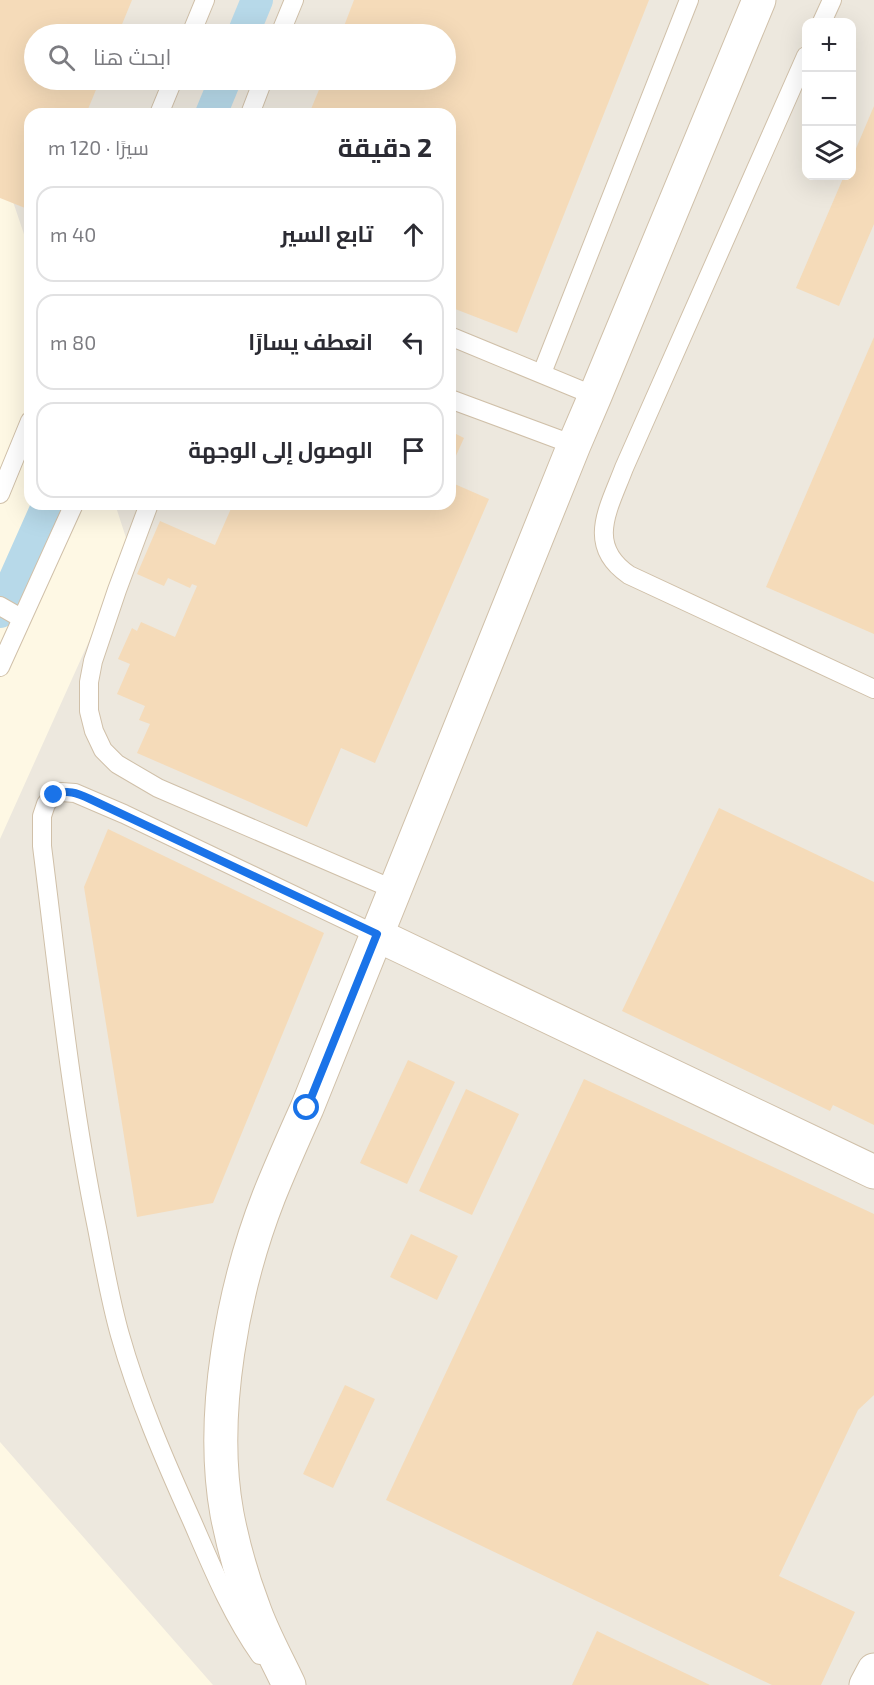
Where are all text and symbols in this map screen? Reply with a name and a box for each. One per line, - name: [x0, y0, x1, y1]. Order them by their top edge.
- map controls: [802, 18, 856, 180]
- button: +: [802, 18, 856, 72]
- search box: [24, 24, 456, 90]
- icon: search: [45, 41, 78, 74]
- text: ابحث هنا: [93, 43, 171, 69]
- button: −: [802, 72, 856, 126]
- button: layers: [802, 126, 856, 180]
- text: 2 دقيقة: [338, 131, 432, 162]
- text: سيرًا · 120 m: [48, 135, 149, 159]
- icon: ahead: [397, 218, 430, 251]
- text: تابع السير: [281, 220, 373, 246]
- text: 40 m: [50, 222, 96, 246]
- icon: left: [397, 326, 430, 359]
- text: انعطف يسارًا: [248, 328, 373, 354]
- text: 80 m: [50, 330, 96, 354]
- icon: arrive: [397, 434, 430, 467]
- text: الوصول إلى الوجهة: [188, 436, 373, 462]
- route end: [40, 781, 66, 807]
- route start: [293, 1094, 319, 1120]

